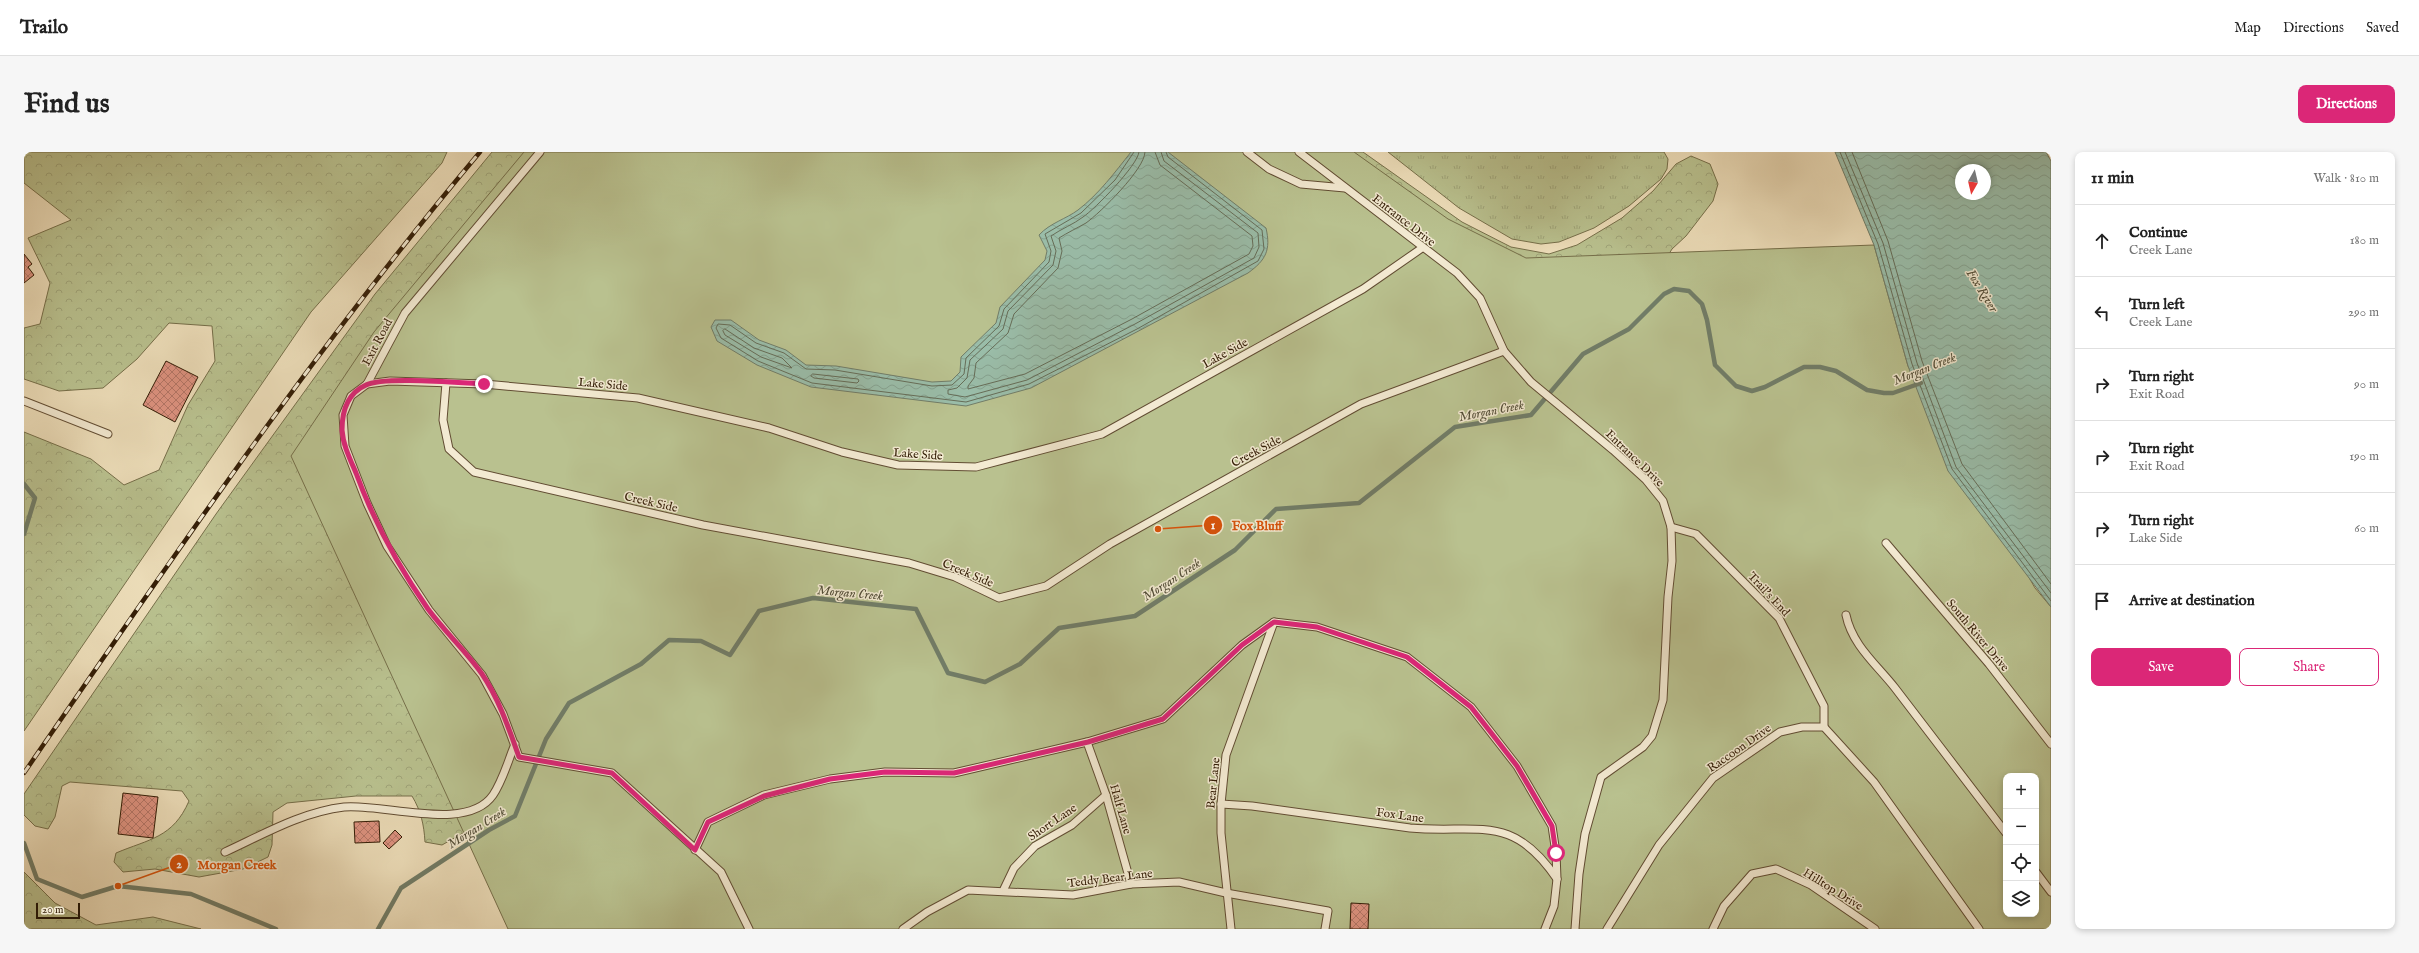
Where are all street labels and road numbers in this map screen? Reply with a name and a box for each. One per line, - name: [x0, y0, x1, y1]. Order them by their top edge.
- street label: Entrance Drive: [1369, 191, 1439, 250]
- street label: Exit Road: [359, 316, 396, 368]
- street label: Lake Side: [1200, 335, 1251, 372]
- street label: Lake Side: [578, 375, 629, 394]
- street label: Entrance Drive: [1602, 427, 1668, 490]
- street label: Creek Side: [1229, 432, 1284, 471]
- street label: Lake Side: [893, 445, 944, 464]
- street label: Creek Side: [623, 489, 679, 516]
- street label: Creek Side: [940, 556, 996, 591]
- street label: Trail's End: [1744, 569, 1793, 620]
- street label: South River Drive: [1943, 596, 2013, 675]
- street label: Raccoon Drive: [1705, 721, 1774, 776]
- street label: Bear Lane: [1203, 756, 1224, 809]
- street label: Half Lane: [1106, 782, 1135, 836]
- street label: Short Lane: [1025, 800, 1080, 844]
- street label: Fox Lane: [1375, 805, 1425, 826]
- street label: Hilltop Drive: [1800, 865, 1866, 915]
- street label: Teddy Bear Lane: [1067, 866, 1154, 891]

